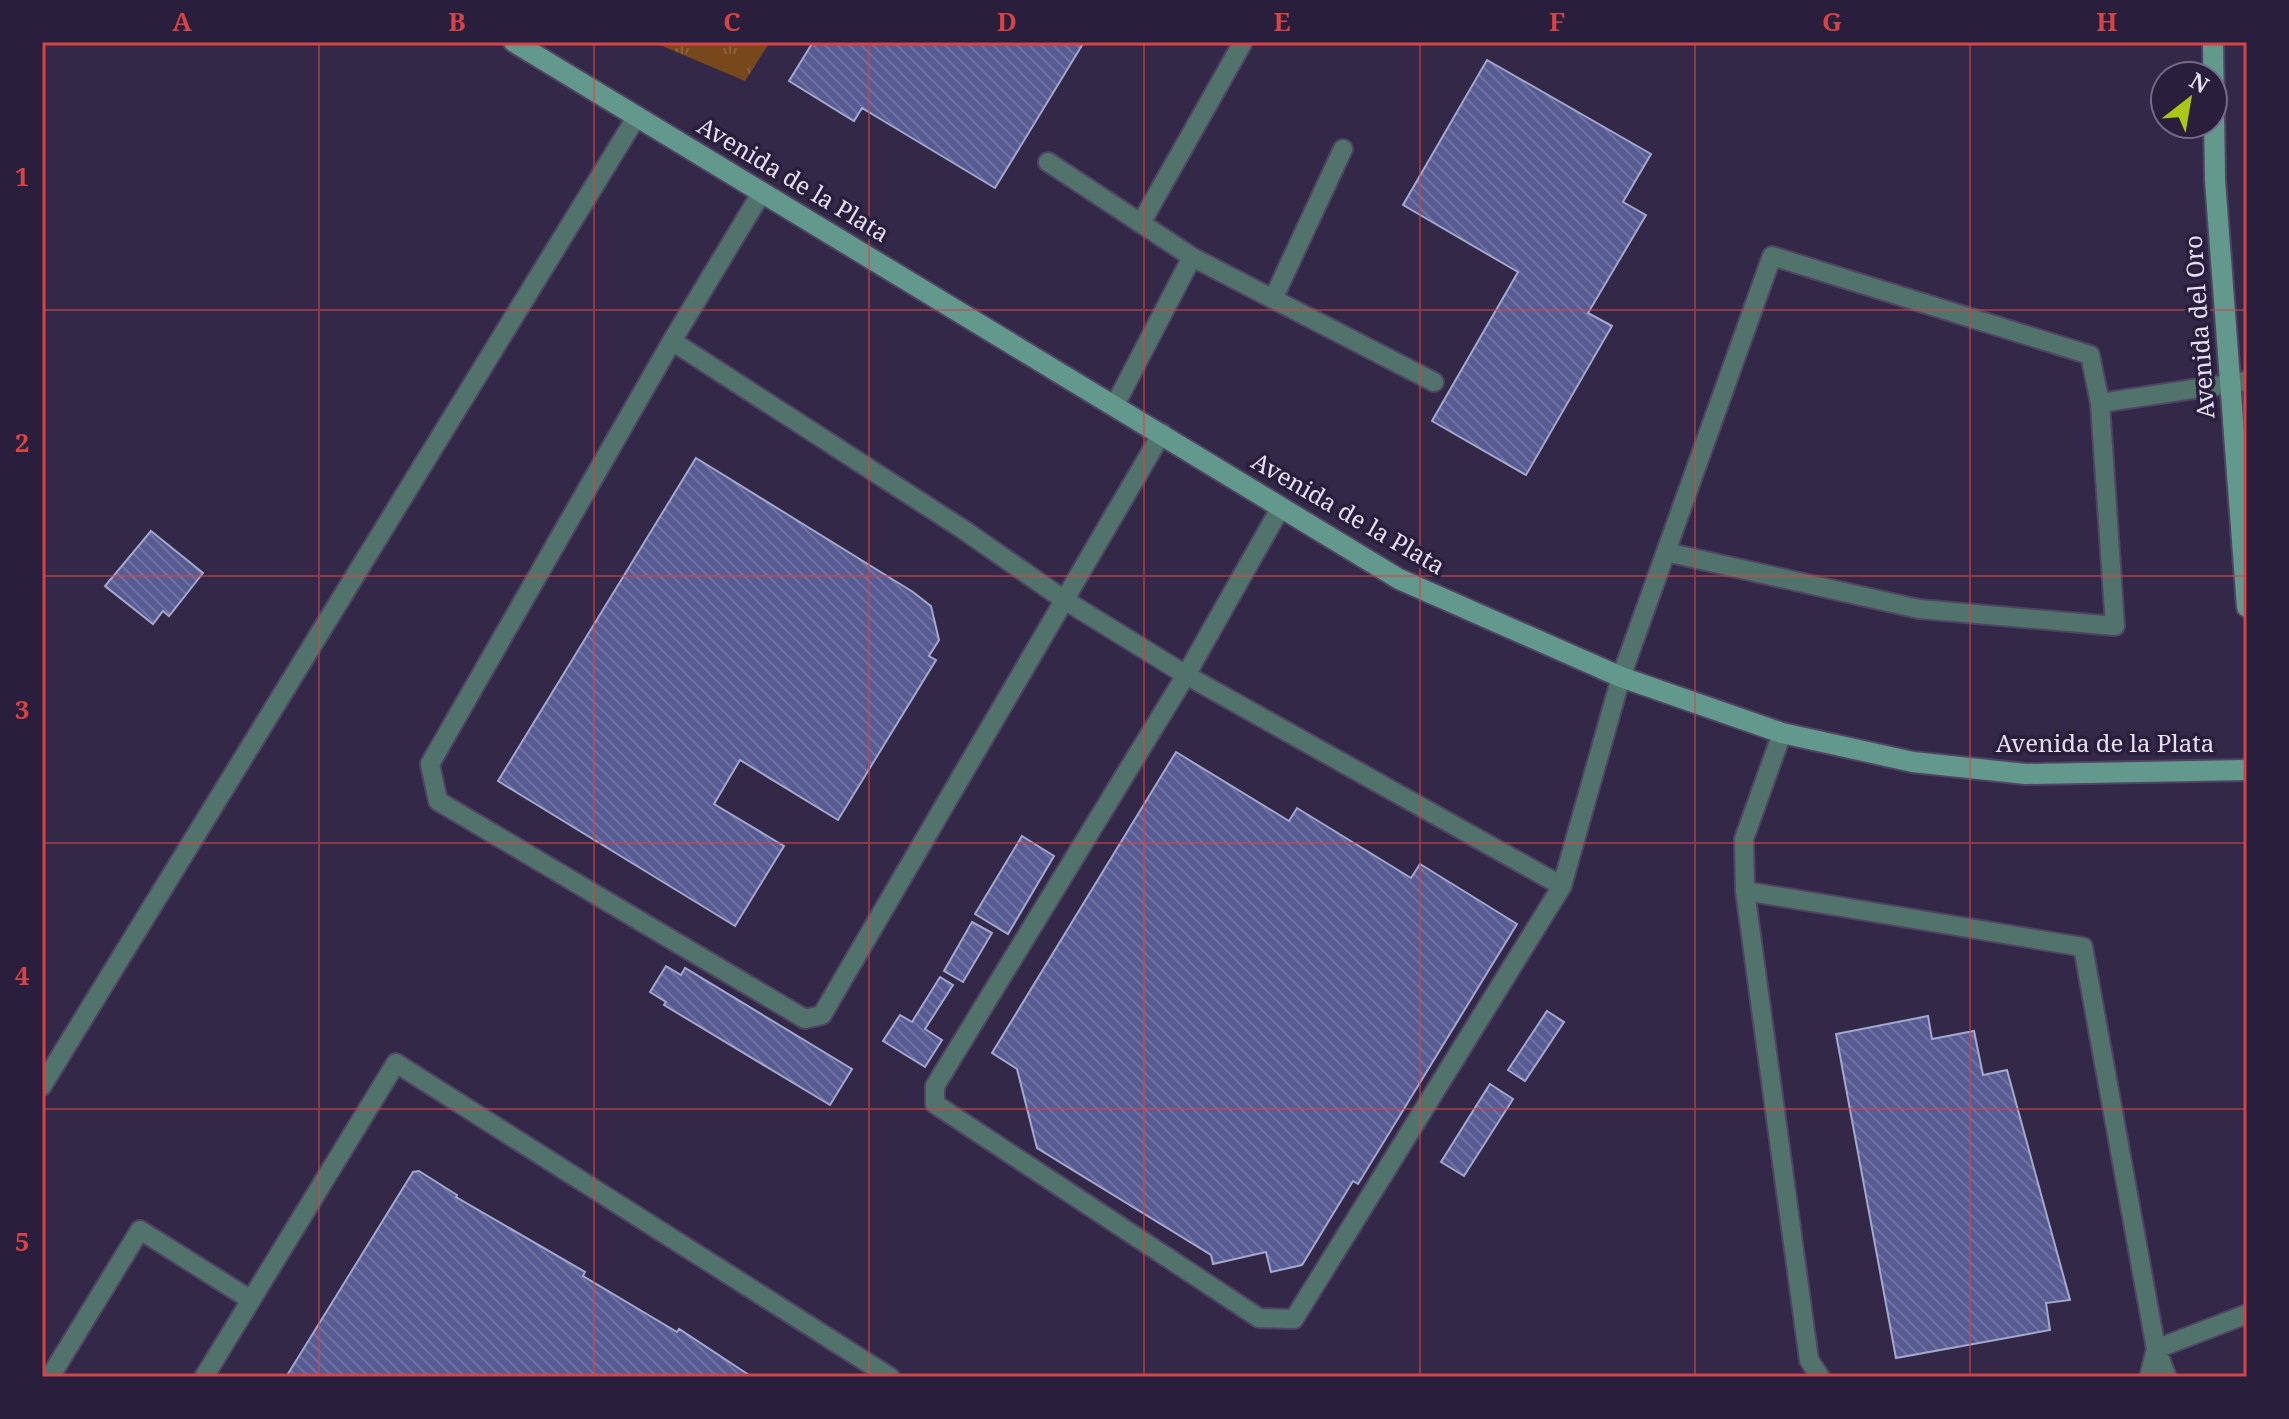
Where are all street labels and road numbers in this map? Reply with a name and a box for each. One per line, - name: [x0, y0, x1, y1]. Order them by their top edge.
- street label: Avenida de la Plata: [692, 108, 896, 249]
- street label: Avenida del Oro: [2176, 234, 2221, 420]
- street label: Avenida de la Plata: [1246, 444, 1452, 582]
- street label: Avenida de la Plata: [1996, 726, 2214, 759]

